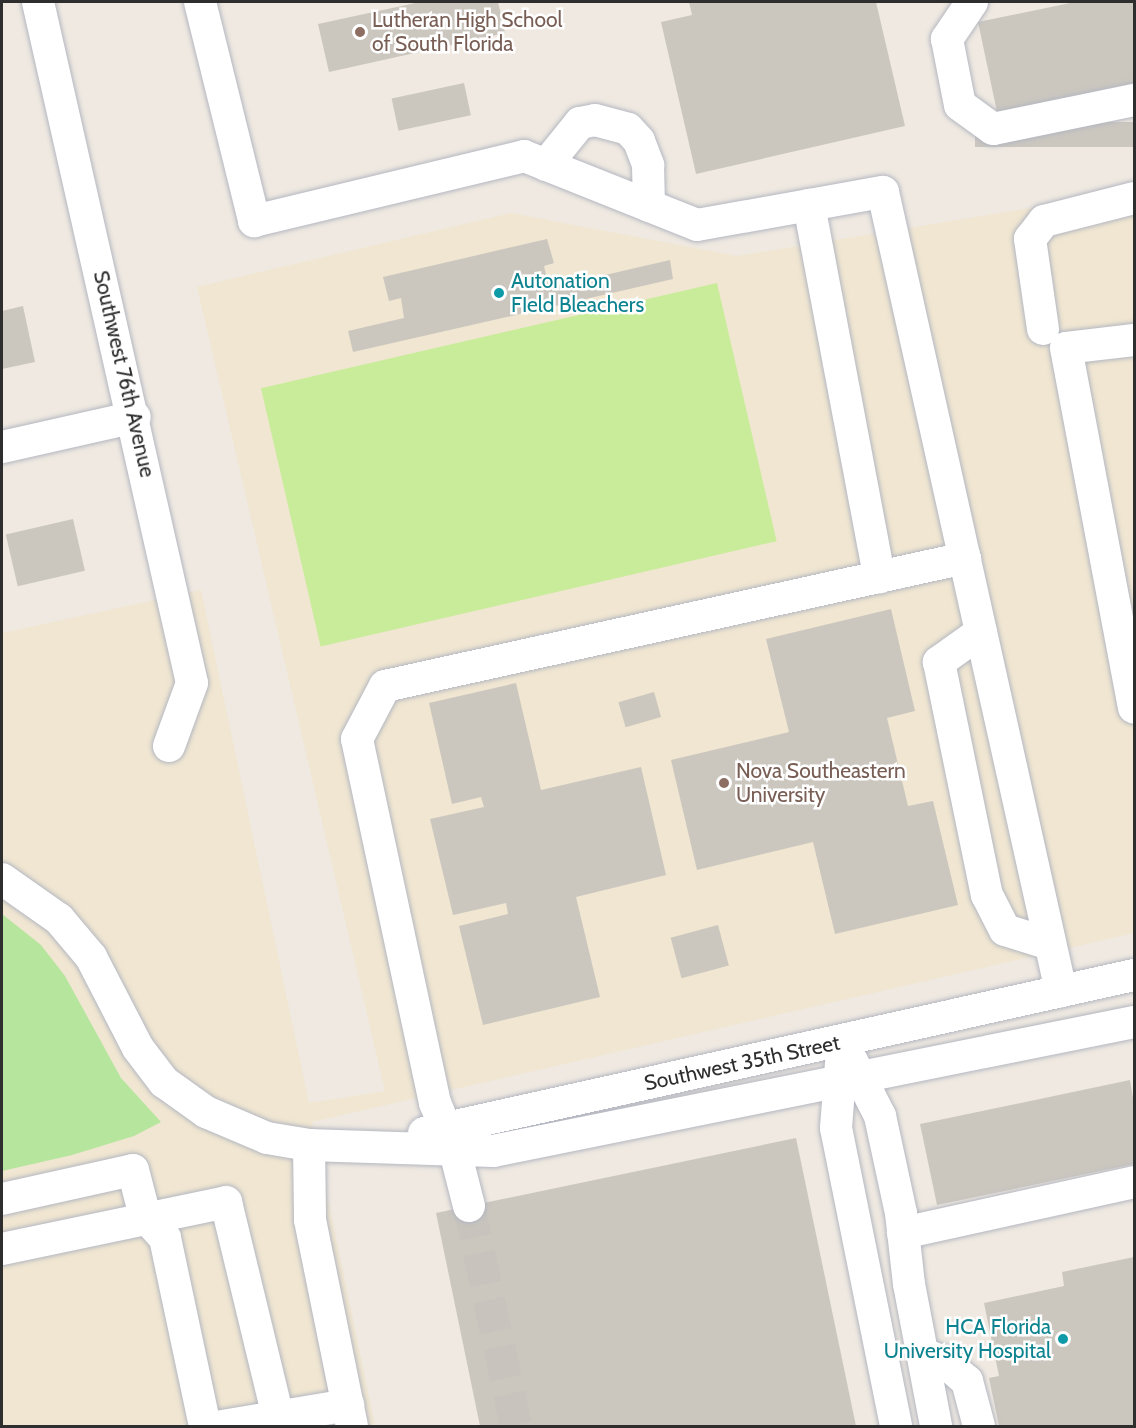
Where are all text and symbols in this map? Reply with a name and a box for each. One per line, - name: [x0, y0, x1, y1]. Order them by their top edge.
- place label: Lutheran High School of South Florida: [372, 7, 563, 57]
- marker: Lutheran High School of South Florida: [353, 25, 367, 39]
- street label: Southwest 76th Avenue: [88, 268, 160, 480]
- place label: Autonation FIeld Bleachers: [511, 268, 644, 318]
- marker: Autonation FIeld Bleachers: [492, 286, 506, 300]
- place label: Nova Southeastern University: [736, 758, 906, 808]
- marker: Nova Southeastern University: [717, 776, 731, 790]
- street label: Southwest 35th Street: [642, 1030, 842, 1096]
- place label: HCA Florida University Hospital: [884, 1314, 1051, 1364]
- marker: HCA Florida University Hospital: [1056, 1332, 1070, 1346]

